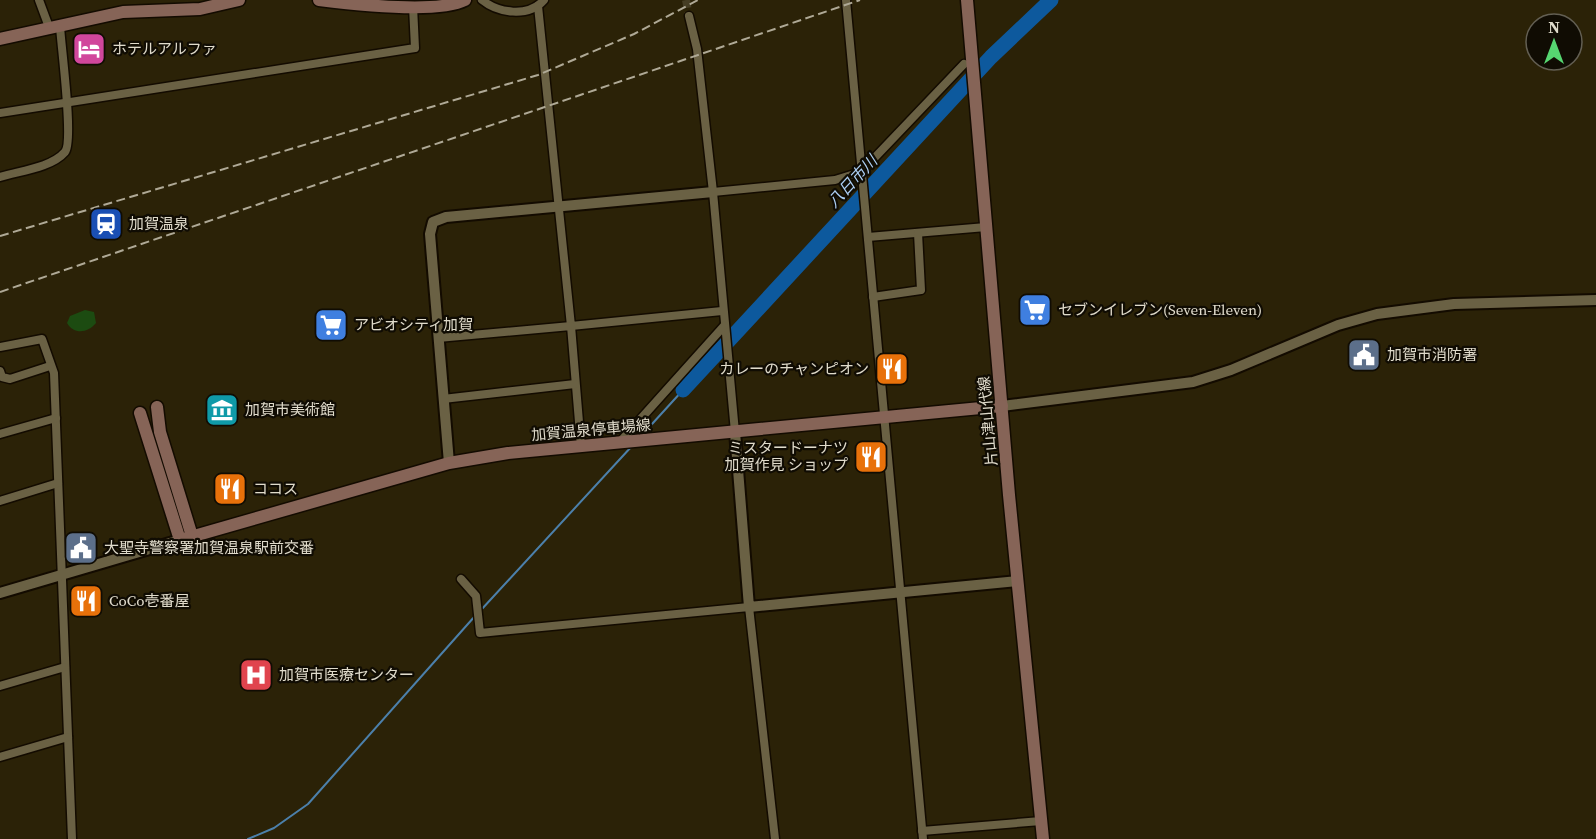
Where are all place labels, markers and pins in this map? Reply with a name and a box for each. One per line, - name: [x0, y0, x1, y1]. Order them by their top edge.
- hotel icon: ホテルアルファ: [71, 31, 107, 67]
- place label: ホテルアルファ: [112, 38, 217, 59]
- station icon: 加賀温泉: [88, 206, 124, 242]
- place label: 加賀温泉: [129, 213, 189, 234]
- supermarket icon: セブンイレブン(Seven-Eleven): [1017, 292, 1053, 328]
- place label: セブンイレブン(Seven-Eleven): [1058, 299, 1262, 320]
- supermarket icon: アビオシティ加賀: [313, 307, 349, 343]
- place label: アビオシティ加賀: [354, 314, 473, 335]
- public building icon: 加賀市消防署: [1346, 337, 1382, 373]
- place label: 加賀市消防署: [1387, 344, 1477, 365]
- restaurant icon: カレーのチャンピオン: [874, 351, 910, 387]
- place label: カレーのチャンピオン: [719, 358, 869, 379]
- museum icon: 加賀市美術館: [204, 392, 240, 428]
- place label: 加賀市美術館: [245, 399, 335, 420]
- place label: ミスタードーナツ 加賀作見 ショップ: [725, 437, 848, 475]
- restaurant icon: ミスタードーナツ 加賀作見 ショップ: [853, 439, 889, 475]
- restaurant icon: ココス: [212, 471, 248, 507]
- place label: ココス: [253, 478, 298, 499]
- public building icon: 大聖寺警察署加賀温泉駅前交番: [63, 530, 99, 566]
- place label: 大聖寺警察署加賀温泉駅前交番: [104, 537, 314, 558]
- restaurant icon: CoCo壱番屋: [68, 583, 104, 619]
- place label: CoCo壱番屋: [109, 590, 189, 611]
- hospital icon: 加賀市医療センター: [238, 657, 274, 693]
- place label: 加賀市医療センター: [279, 664, 414, 685]

